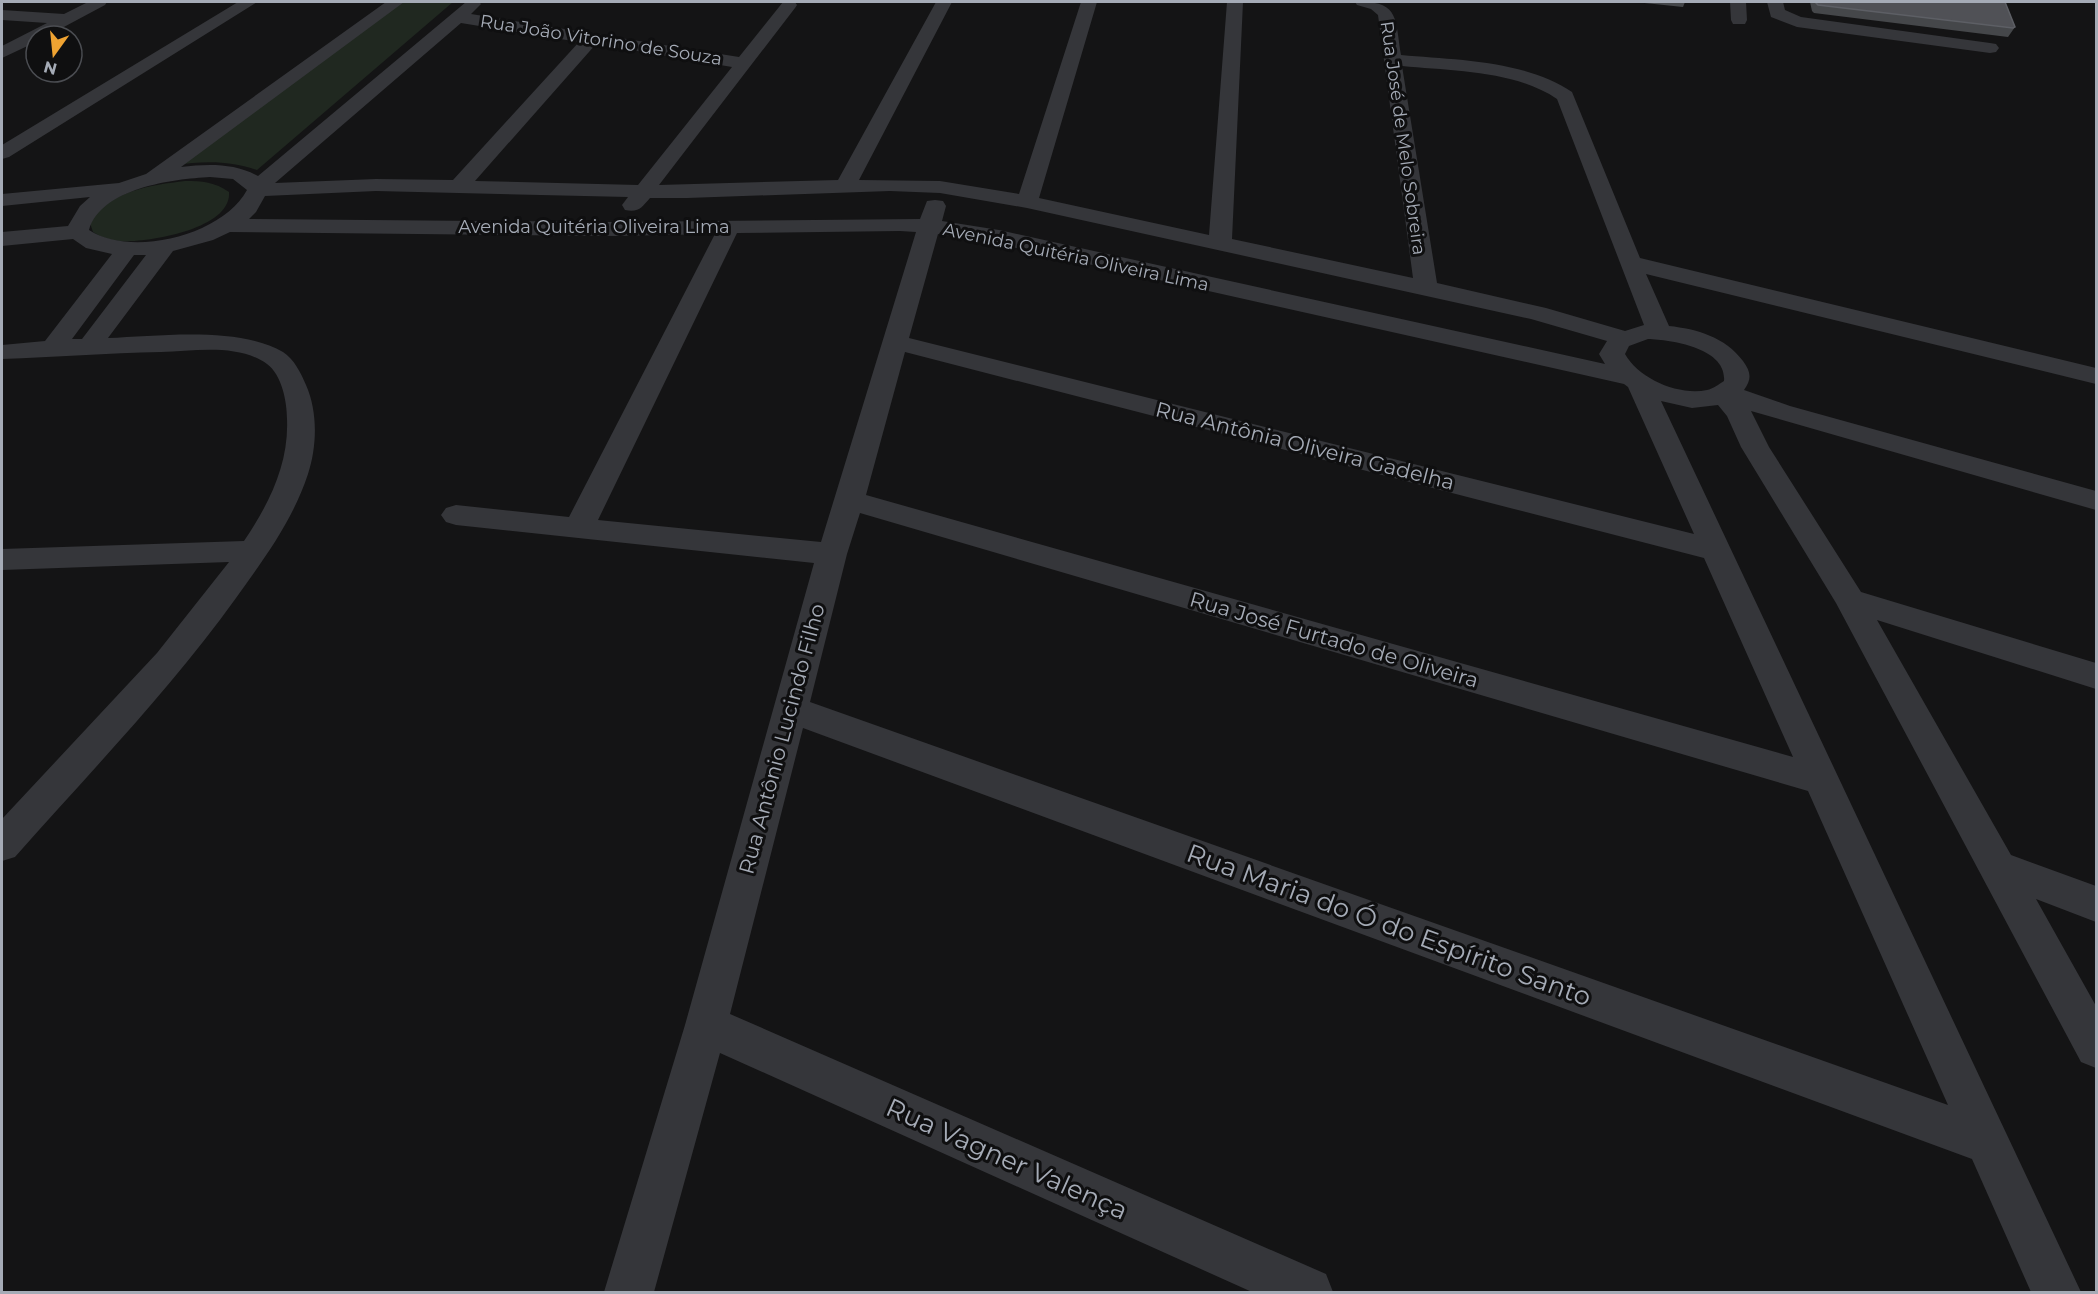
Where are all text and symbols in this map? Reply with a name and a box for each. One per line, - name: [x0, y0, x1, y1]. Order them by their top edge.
- street label: Rua João Vitorino de Souza: [478, 10, 724, 70]
- street label: Rua José de Melo Sobreira: [1376, 20, 1430, 256]
- north arrow: [24, 24, 84, 84]
- text: N: [42, 57, 59, 79]
- street label: Avenida Quitéria Oliveira Lima: [458, 216, 730, 238]
- street label: Avenida Quitéria Oliveira Lima: [941, 218, 1211, 296]
- street label: Rua Antônia Oliveira Gadelha: [1153, 396, 1457, 495]
- street label: Rua José Furtado de Oliveira: [1187, 586, 1481, 693]
- street label: Rua Antônio Lucindo Filho: [733, 601, 830, 877]
- street label: Rua Maria do Ó do Espírito Santo: [1182, 837, 1596, 1013]
- street label: Rua Vagner Valença: [881, 1091, 1133, 1227]

